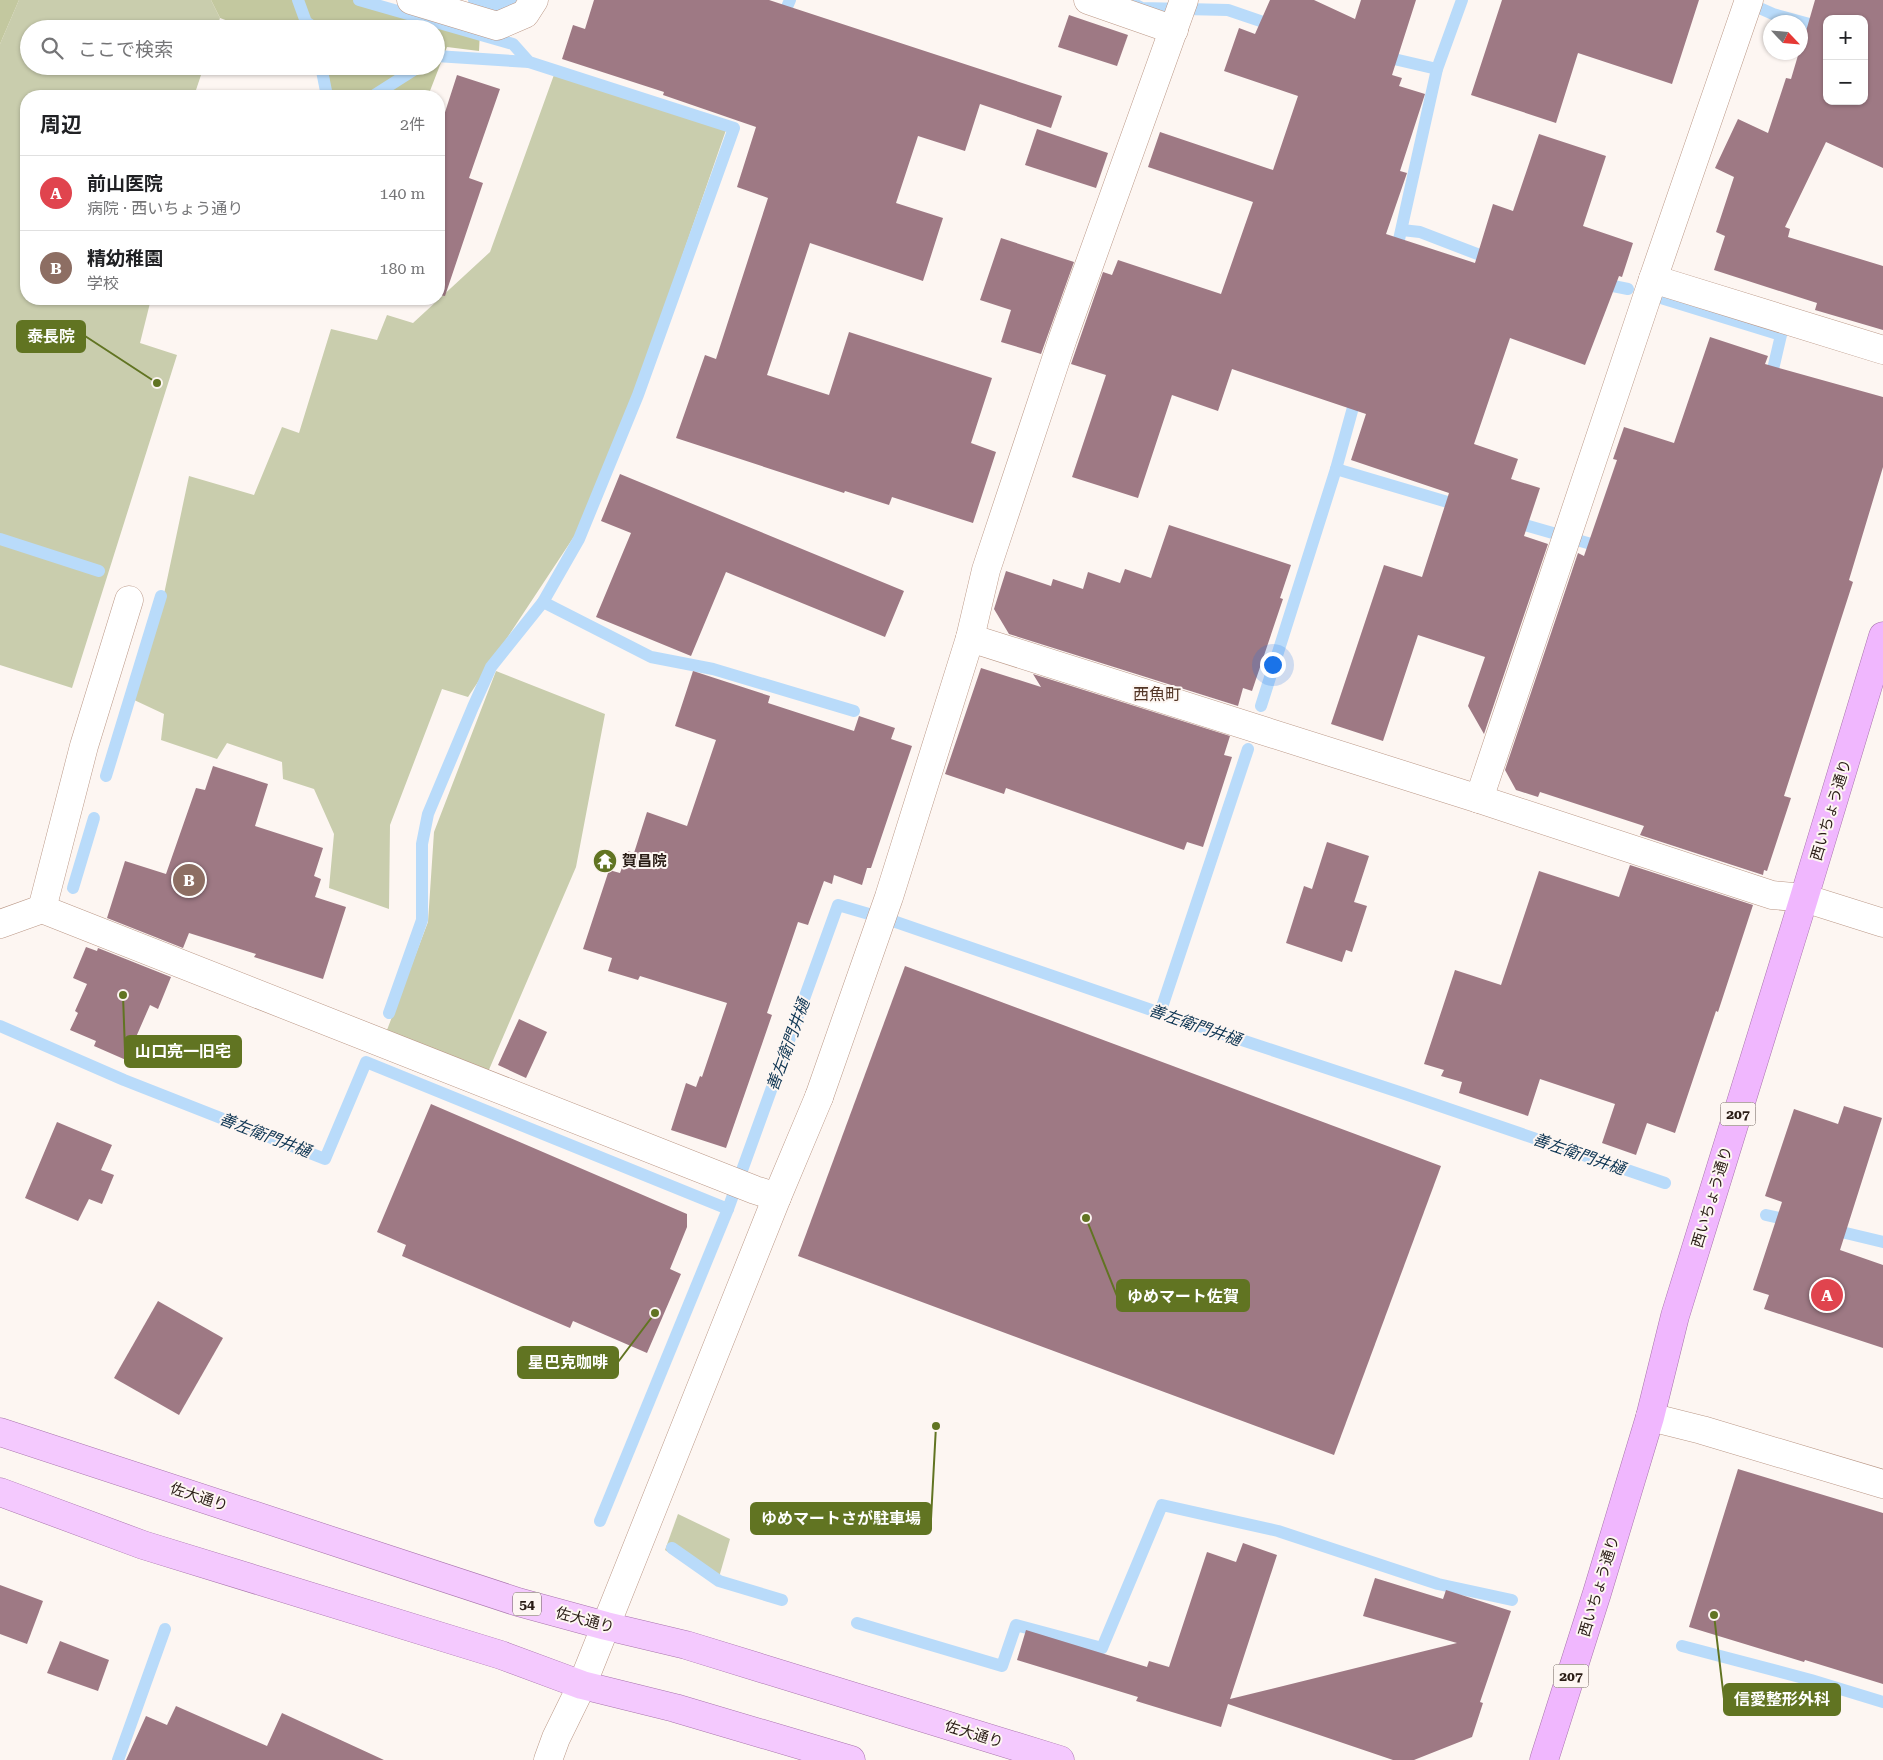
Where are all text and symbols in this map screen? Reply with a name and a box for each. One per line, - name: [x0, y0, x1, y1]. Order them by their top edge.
- north arrow: [1763, 15, 1808, 60]
- map controls: [1823, 15, 1868, 105]
- button: +: [1823, 15, 1868, 60]
- search box: [20, 20, 445, 75]
- icon: search: [38, 34, 66, 62]
- text: ここで検索: [78, 38, 173, 61]
- button: −: [1823, 60, 1868, 105]
- text: 周辺: [40, 113, 82, 137]
- text: 2件: [400, 115, 425, 134]
- text: 前山医院: [87, 172, 163, 195]
- text: A: [50, 184, 62, 203]
- text: 140 m: [379, 184, 425, 203]
- text: 病院 · 西いちょう通り: [87, 199, 243, 218]
- text: 精幼稚園: [87, 247, 163, 270]
- text: B: [50, 259, 62, 278]
- text: 180 m: [379, 259, 425, 278]
- text: 学校: [87, 274, 119, 293]
- callout: 泰長院: [17, 321, 85, 352]
- text: 泰長院: [27, 327, 75, 346]
- your location: [1260, 652, 1286, 678]
- district label: 西魚町: [1133, 685, 1181, 704]
- street label: 西いちょう通り: [1807, 757, 1855, 863]
- temple icon: 賀昌院: [592, 848, 618, 874]
- place label: 賀昌院: [622, 852, 667, 870]
- pin: B: [173, 861, 205, 899]
- water label: 善左衛門井樋: [763, 994, 814, 1093]
- water label: 善左衛門井樋: [1147, 1000, 1246, 1051]
- callout: 山口亮一旧宅: [125, 1036, 241, 1067]
- text: 山口亮一旧宅: [135, 1042, 231, 1061]
- road number: 207: [1720, 1102, 1756, 1126]
- water label: 善左衛門井樋: [217, 1109, 316, 1162]
- water label: 善左衛門井樋: [1531, 1129, 1630, 1180]
- street label: 西いちょう通り: [1688, 1144, 1736, 1250]
- pin: A: [1811, 1276, 1843, 1314]
- callout: ゆめマート佐賀: [1117, 1280, 1249, 1311]
- text: ゆめマート佐賀: [1127, 1287, 1239, 1306]
- callout: 星巴克咖啡: [518, 1347, 618, 1378]
- text: 星巴克咖啡: [528, 1353, 608, 1372]
- street label: 佐大通り: [168, 1479, 230, 1515]
- callout: ゆめマートさが駐車場: [751, 1503, 931, 1534]
- text: ゆめマートさが駐車場: [761, 1509, 921, 1528]
- street label: 西いちょう通り: [1575, 1533, 1623, 1639]
- road number: 54: [513, 1592, 541, 1616]
- street label: 佐大通り: [554, 1604, 616, 1636]
- road number: 207: [1554, 1664, 1588, 1688]
- callout: 信愛整形外科: [1724, 1684, 1840, 1715]
- text: 信愛整形外科: [1733, 1690, 1830, 1709]
- street label: 佐大通り: [943, 1717, 1005, 1751]

